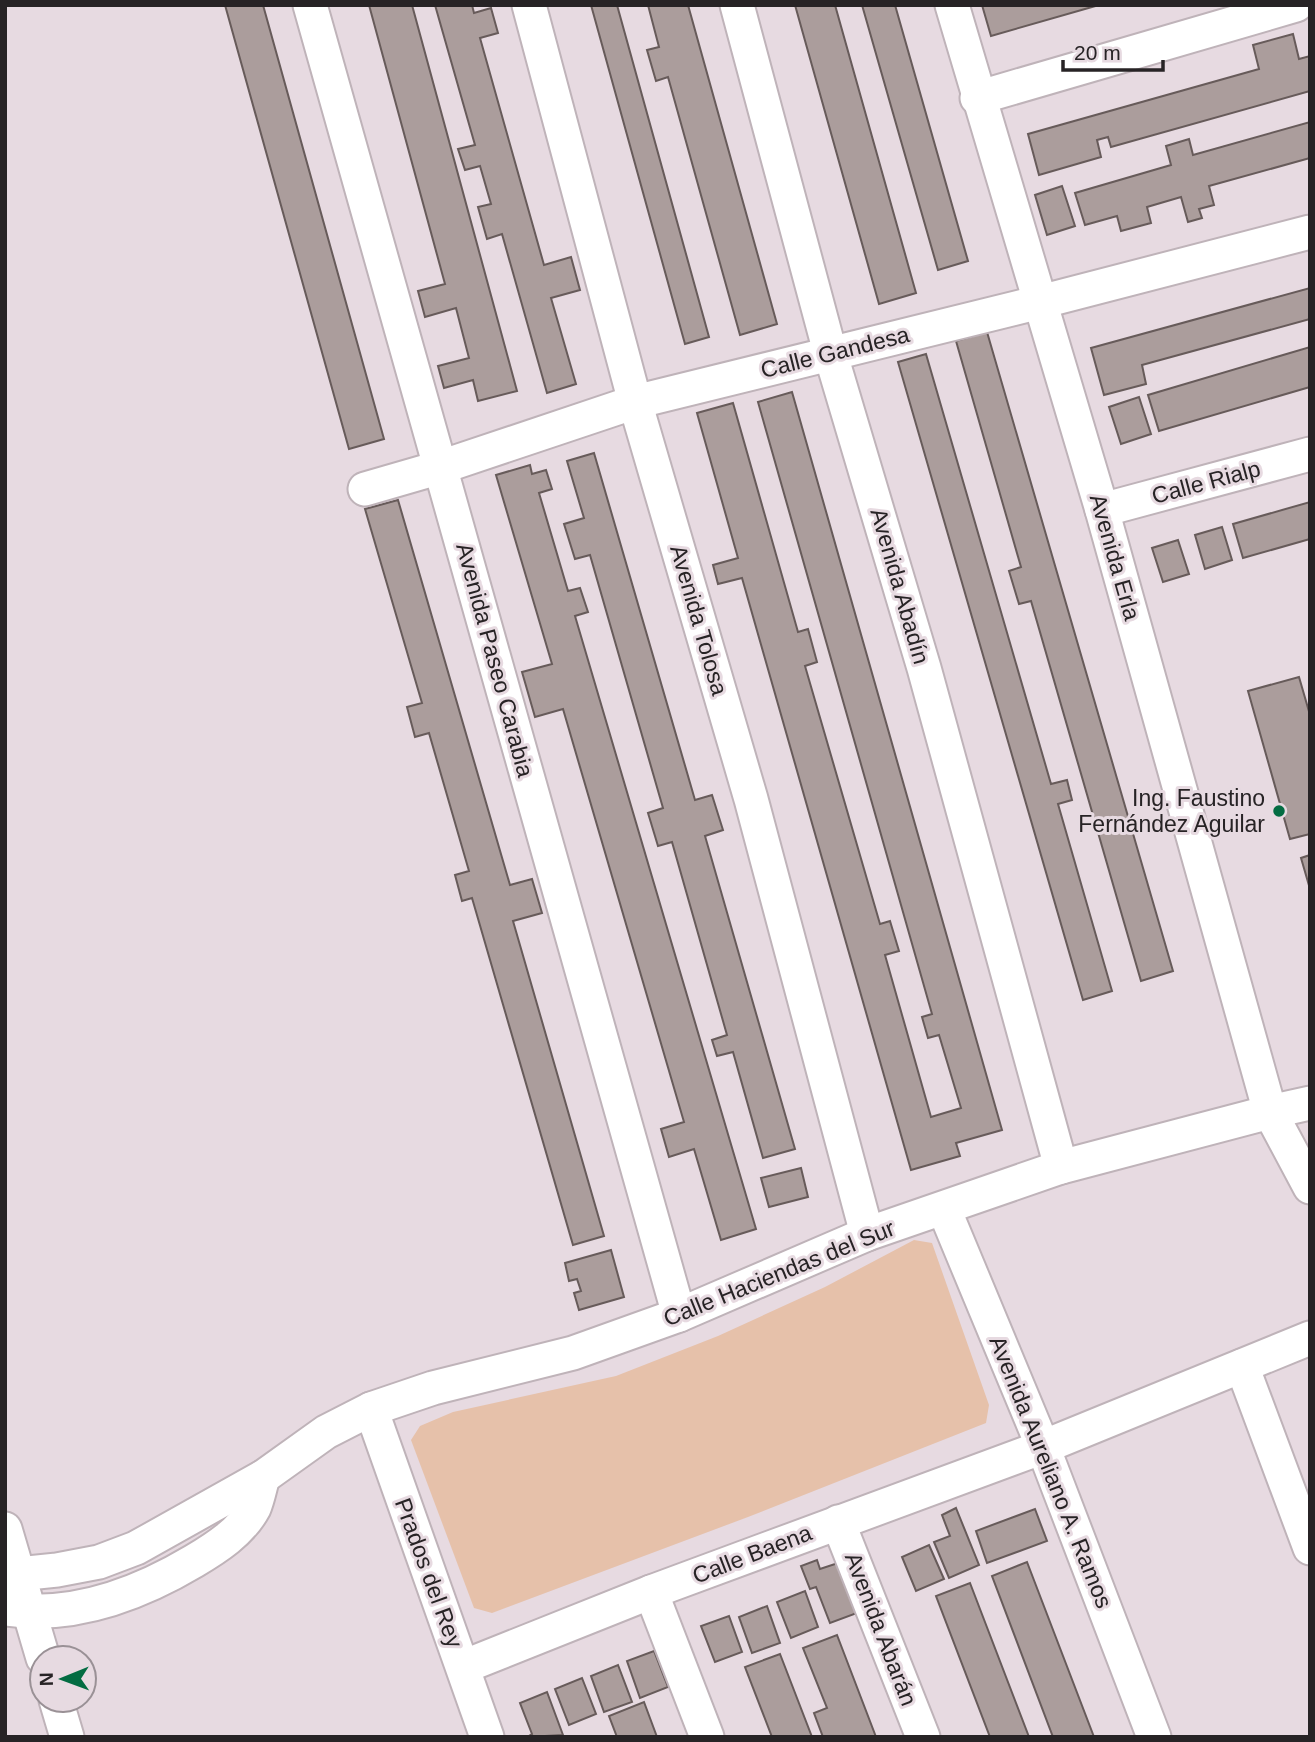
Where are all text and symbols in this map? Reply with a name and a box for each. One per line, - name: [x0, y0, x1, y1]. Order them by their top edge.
- scale bar: [1063, 28, 1163, 72]
- text: 20 m: [1074, 41, 1121, 64]
- street label: Calle Gandesa: [758, 321, 912, 383]
- street label: Calle Rialp: [1149, 455, 1263, 509]
- street label: Avenida Erla: [1085, 491, 1145, 623]
- street label: Avenida Abadín: [865, 505, 935, 667]
- street label: Avenida Paseo Carabia: [451, 540, 539, 780]
- street label: Avenida Tolosa: [665, 542, 733, 698]
- place label: Ing. Faustino Fernández Aguilar: [1078, 785, 1265, 837]
- marker: Ing. Faustino Fernández Aguilar: [1271, 803, 1287, 819]
- street label: Calle Haciendas del Sur: [660, 1215, 899, 1331]
- street label: Avenida Aureliano A. Ramos: [984, 1332, 1118, 1612]
- street label: Prados del Rey: [390, 1495, 468, 1652]
- street label: Calle Baena: [689, 1519, 815, 1589]
- street label: Avenida Abarán: [840, 1549, 922, 1709]
- north arrow: [28, 1644, 98, 1714]
- text: N: [36, 1672, 57, 1686]

